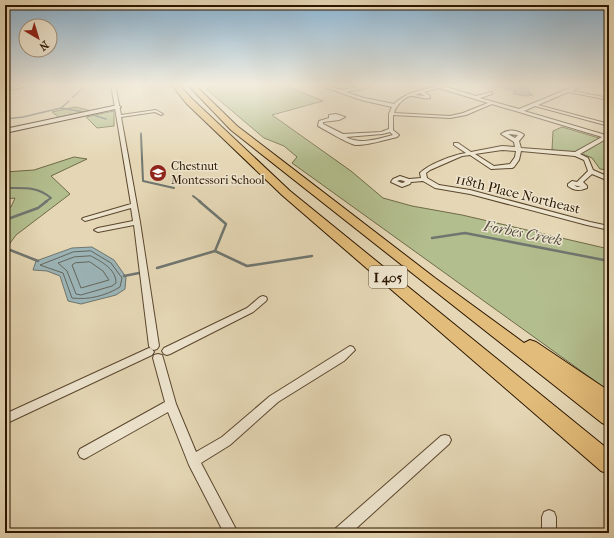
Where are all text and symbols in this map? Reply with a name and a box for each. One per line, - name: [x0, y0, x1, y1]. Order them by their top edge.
- north arrow: [18, 18, 58, 58]
- text: N: [36, 38, 51, 54]
- place label: Chestnut Montessori School: [171, 159, 265, 187]
- school or university icon: Chestnut Montessori School: [148, 163, 168, 183]
- street label: 118th Place Northeast: [454, 170, 582, 218]
- water label: Forbes Creek: [481, 216, 564, 249]
- road number: I 405: [369, 266, 407, 288]

